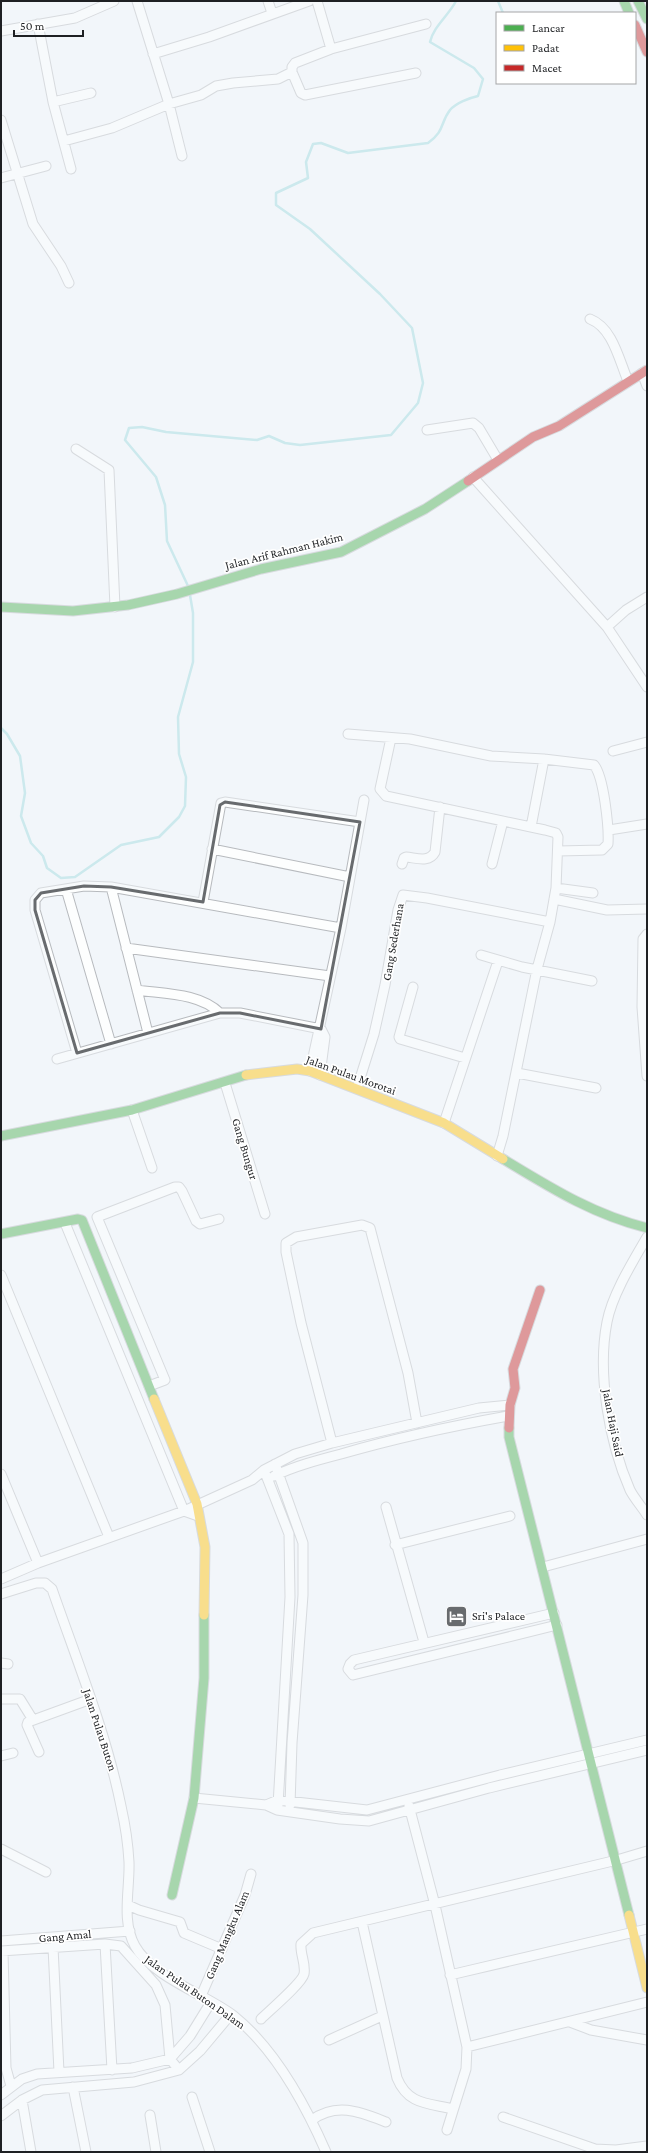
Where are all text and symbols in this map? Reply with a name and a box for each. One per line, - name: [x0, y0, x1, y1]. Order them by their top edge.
- scale bar: [14, 12, 83, 38]
- legend: [496, 12, 636, 84]
- text: 50 m: [20, 19, 45, 33]
- text: Lancar: [532, 21, 566, 35]
- text: Padat: [532, 41, 560, 55]
- text: Macet: [532, 61, 563, 75]
- street label: Jalan Arif Rahman Hakim: [223, 529, 345, 573]
- street label: Gang Sederhana: [379, 902, 407, 982]
- street label: Jalan Pulau Morotai: [303, 1052, 398, 1098]
- street label: Gang Bungur: [229, 1117, 261, 1182]
- street label: Jalan Haji Said: [599, 1387, 627, 1459]
- hotel icon: Sri's Palace: [443, 1603, 469, 1629]
- place label: Sri's Palace: [472, 1609, 525, 1623]
- street label: Jalan Pulau Buton: [80, 1686, 120, 1773]
- street label: Gang Mangku Alam: [202, 1888, 252, 1981]
- street label: Gang Amal: [38, 1927, 92, 1945]
- street label: Jalan Pulau Buton Dalam: [141, 1951, 248, 2032]

